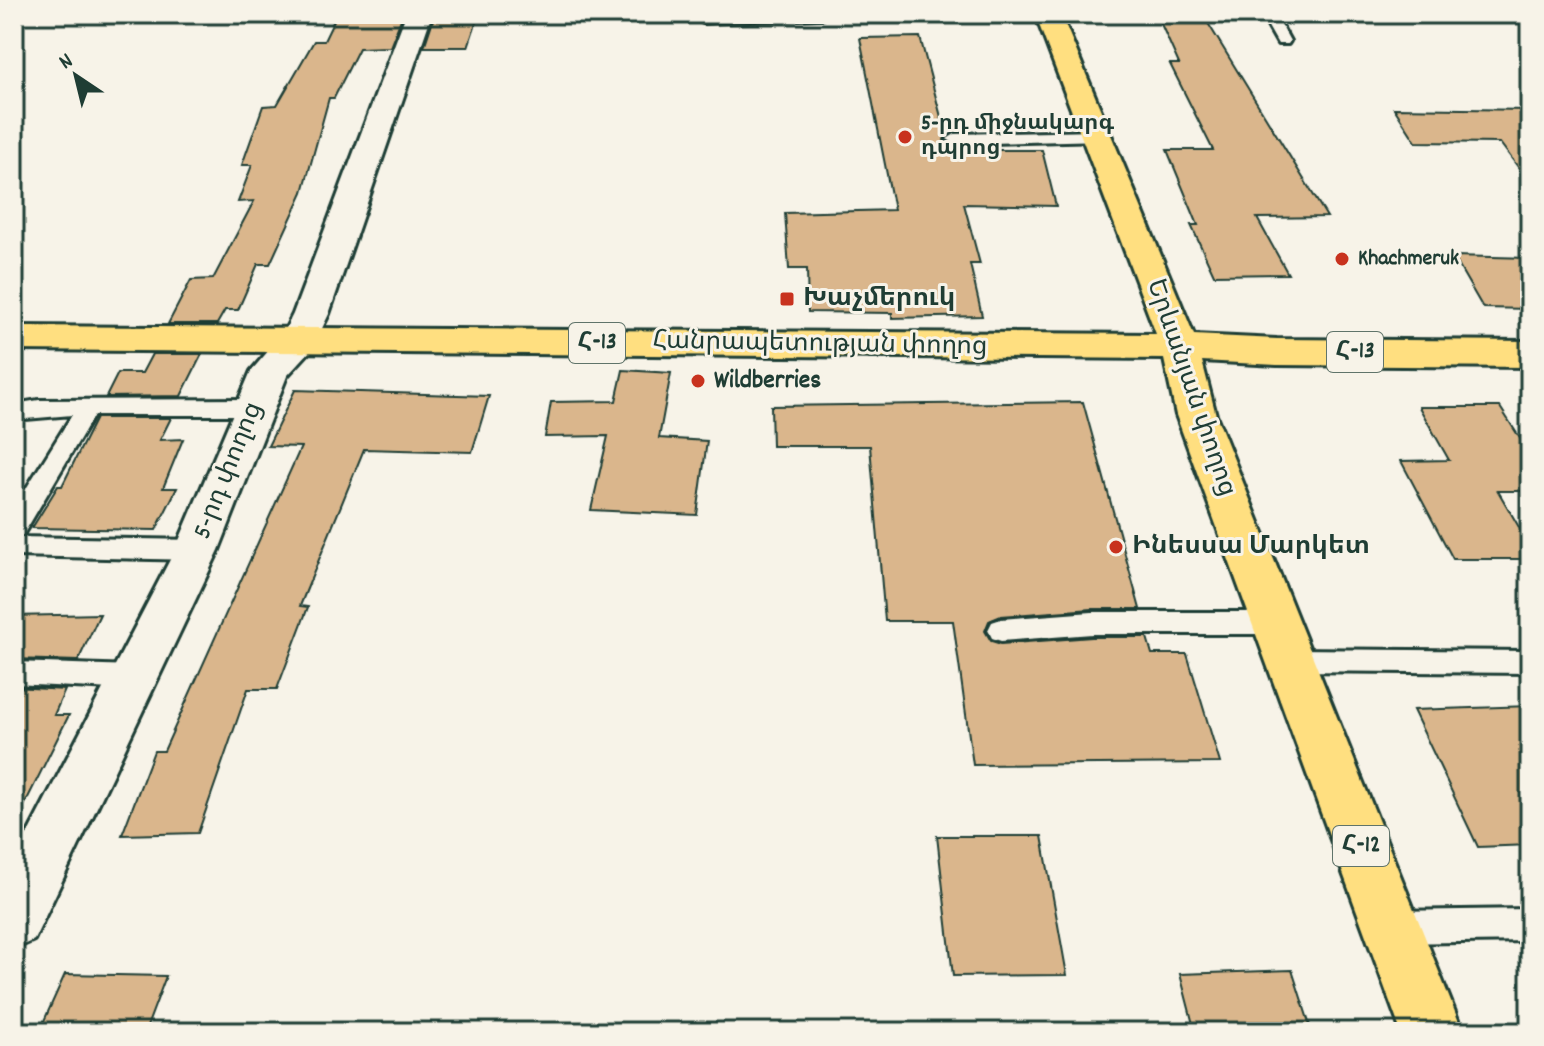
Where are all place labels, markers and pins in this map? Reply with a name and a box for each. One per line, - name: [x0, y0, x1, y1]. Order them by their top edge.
- place label: 5-րդ միջնակարգ դպրոց: [921, 109, 1114, 165]
- marker: 5-րդ միջնակարգ դպրոց: [896, 128, 914, 146]
- place label: Khachmeruk: [1358, 244, 1459, 275]
- marker: Khachmeruk: [1333, 250, 1351, 268]
- place label: Խաչմերուկ: [803, 281, 955, 318]
- marker: Խաչմերուկ: [778, 290, 796, 308]
- place label: Wildberries: [714, 363, 821, 400]
- marker: Wildberries: [689, 372, 707, 390]
- place label: Ինեսսա Մարկետ: [1132, 529, 1370, 566]
- marker: Ինեսսա Մարկետ: [1107, 538, 1125, 556]

